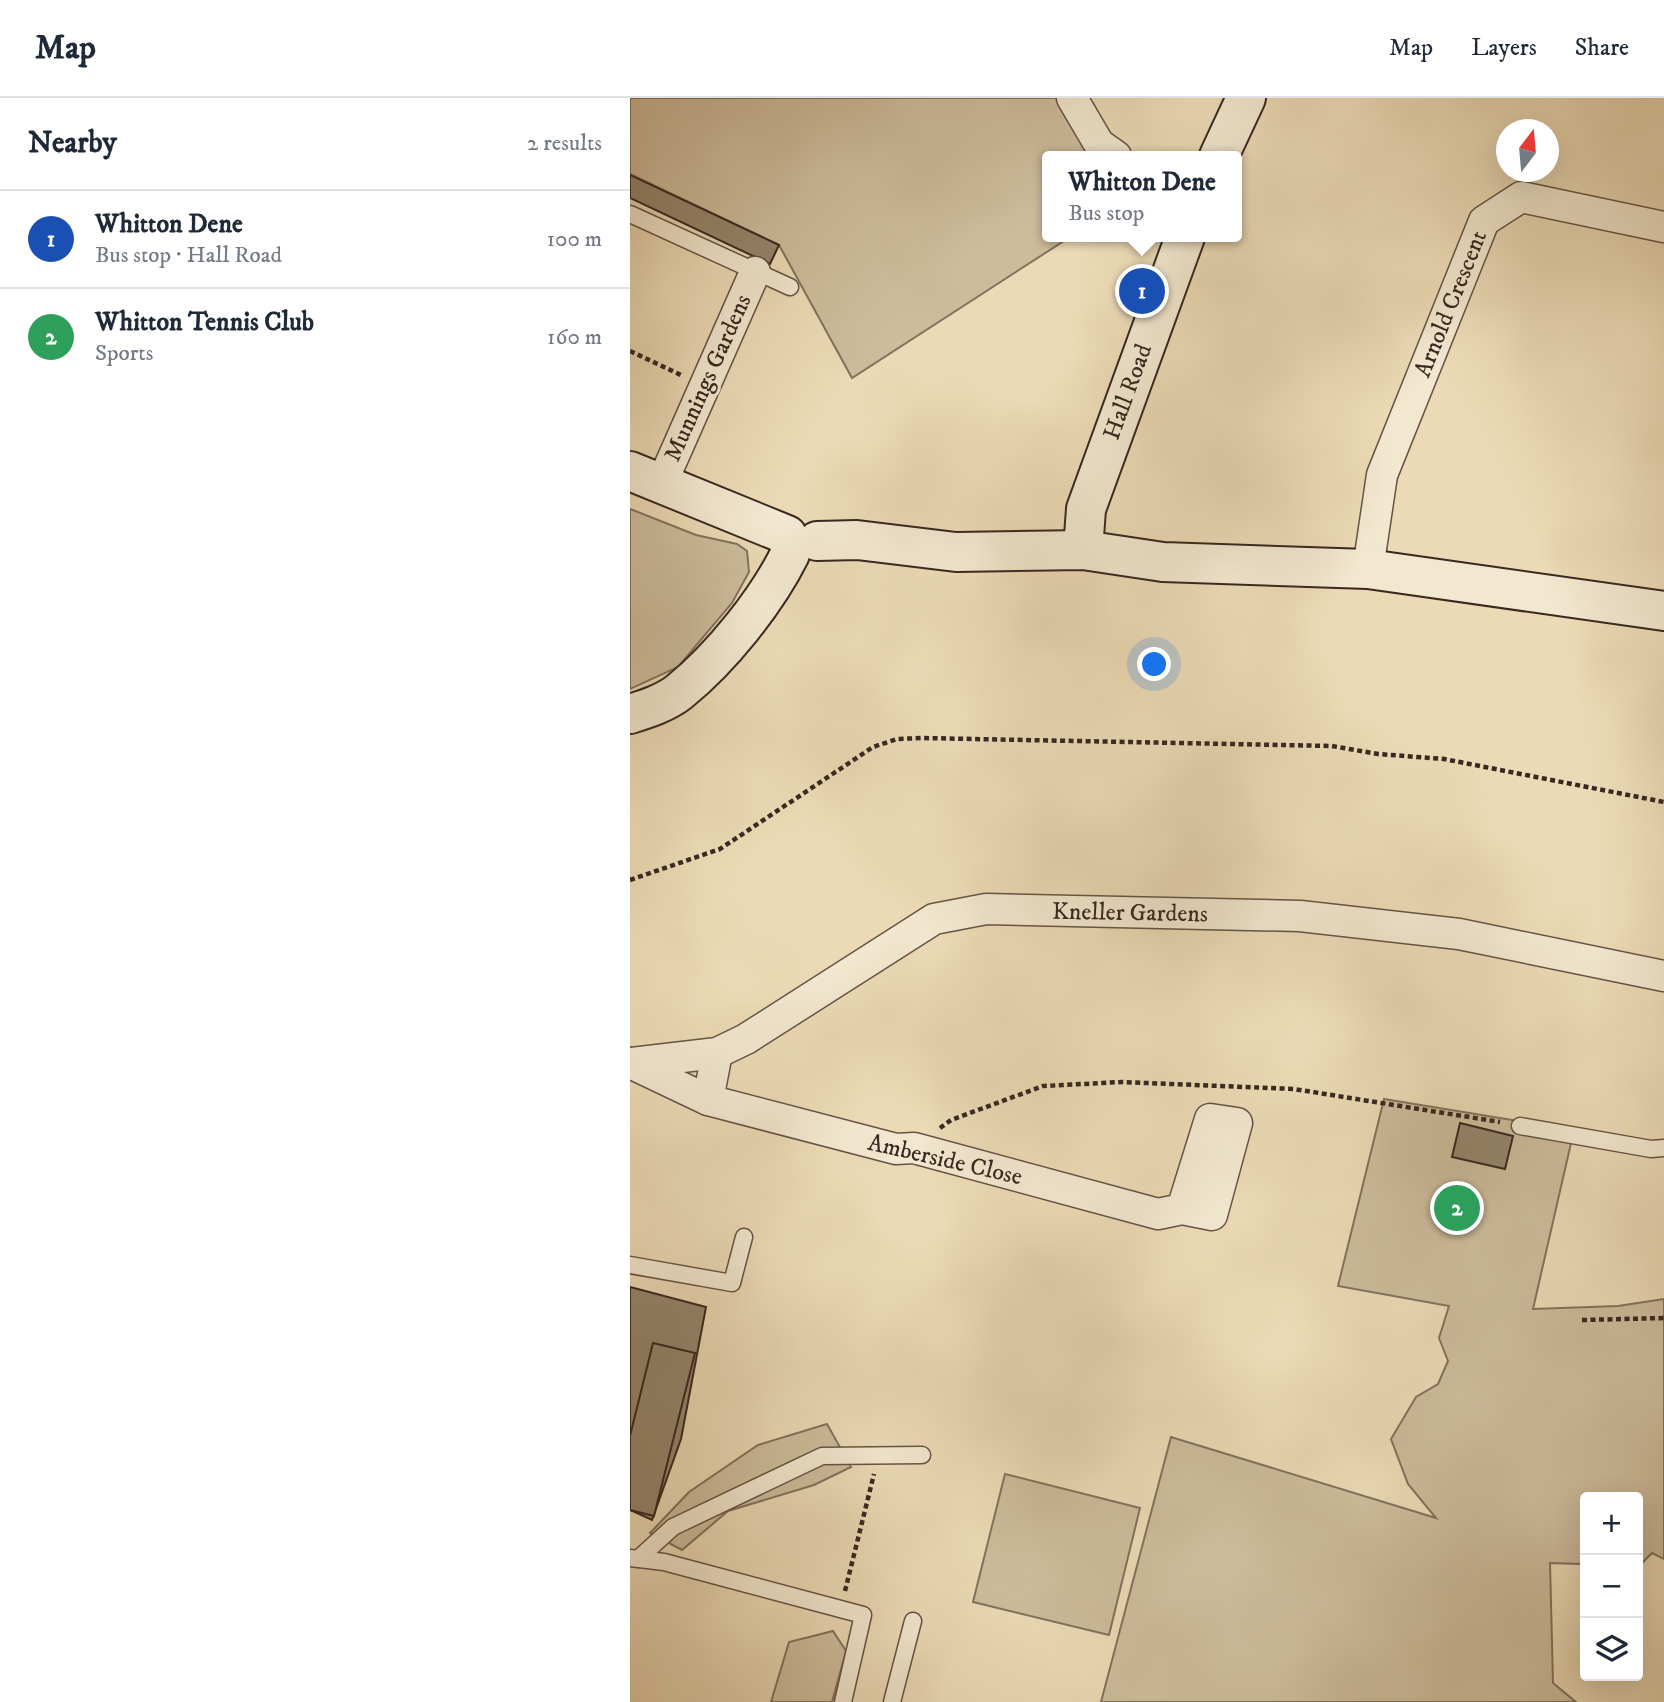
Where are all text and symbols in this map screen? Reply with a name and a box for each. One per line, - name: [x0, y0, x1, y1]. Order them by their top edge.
- text: Map: [35, 28, 96, 69]
- text: Map: [1389, 33, 1433, 63]
- text: Layers: [1471, 33, 1537, 63]
- text: Share: [1575, 33, 1629, 63]
- north arrow: [1496, 119, 1559, 182]
- text: Nearby: [28, 125, 117, 162]
- text: 2 results: [527, 129, 602, 158]
- popup: [1042, 151, 1242, 242]
- text: Whitton Dene: [1068, 166, 1216, 199]
- text: Bus stop: [1068, 199, 1144, 228]
- text: Whitton Dene: [95, 208, 243, 241]
- text: 1: [47, 225, 55, 254]
- text: 100 m: [547, 225, 602, 254]
- street label: Arnold Crescent: [1408, 226, 1494, 382]
- text: Bus stop · Hall Road: [95, 241, 282, 270]
- pin: 1: [1119, 265, 1165, 317]
- street label: Munnings Gardens: [658, 290, 758, 466]
- text: Whitton Tennis Club: [95, 306, 314, 339]
- text: 2: [45, 323, 57, 352]
- text: 160 m: [547, 323, 602, 352]
- text: Sports: [95, 339, 153, 368]
- street label: Hall Road: [1097, 340, 1159, 444]
- your location: [1137, 647, 1171, 681]
- street label: Kneller Gardens: [1052, 897, 1208, 929]
- street label: Amberside Close: [865, 1128, 1025, 1192]
- pin: 2: [1434, 1182, 1480, 1234]
- map controls: [1580, 1492, 1643, 1681]
- button: +: [1580, 1492, 1643, 1555]
- button: −: [1580, 1555, 1643, 1618]
- button: layers: [1580, 1618, 1643, 1681]

